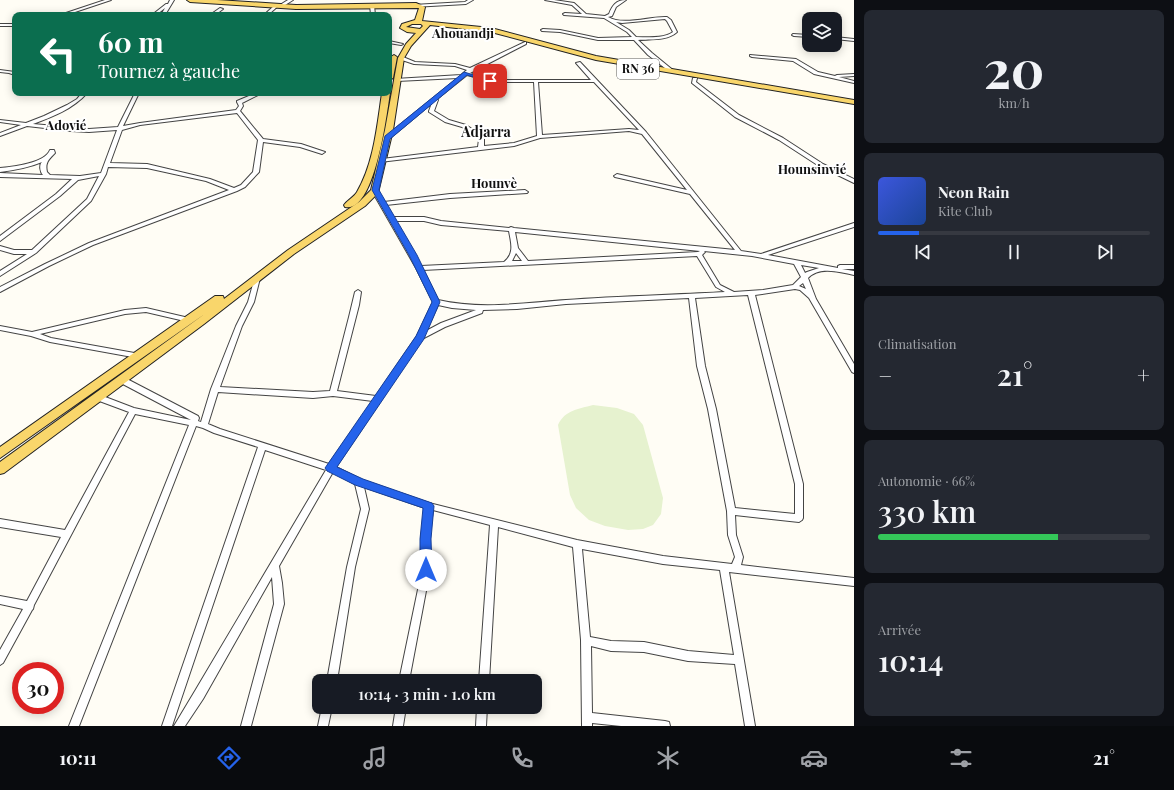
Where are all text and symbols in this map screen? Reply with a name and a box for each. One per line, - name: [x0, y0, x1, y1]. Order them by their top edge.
- map controls: [802, 12, 842, 52]
- button: layers: [802, 12, 842, 52]
- text: 60 m: [98, 23, 164, 60]
- district label: Ahouandji: [431, 24, 494, 41]
- icon: left: [32, 28, 84, 80]
- text: 20: [984, 33, 1044, 102]
- text: Tournez à gauche: [98, 59, 240, 83]
- road number: RN 36: [617, 59, 659, 79]
- pin: [473, 64, 507, 98]
- icon: arrive: [479, 70, 501, 92]
- text: km/h: [998, 94, 1030, 111]
- district label: Adovié: [45, 116, 87, 133]
- district label: Adjarra: [460, 122, 511, 141]
- district label: Hounsinvié: [778, 160, 847, 177]
- district label: Hounvè: [471, 174, 518, 191]
- text: Neon Rain: [938, 182, 1009, 202]
- text: Kite Club: [938, 202, 992, 219]
- icon: previous: [912, 241, 934, 263]
- icon: pause: [1003, 241, 1025, 263]
- icon: next: [1094, 241, 1116, 263]
- text: Climatisation: [878, 335, 956, 352]
- text: 21°: [997, 354, 1033, 394]
- text: −: [878, 360, 892, 390]
- text: +: [1137, 360, 1150, 390]
- text: Autonomie · 66%: [878, 472, 975, 489]
- text: 330 km: [878, 491, 976, 531]
- position arrow: [405, 549, 447, 591]
- text: Arrivée: [878, 621, 921, 638]
- text: 10:14: [878, 640, 944, 680]
- speed limit sign: 30: [12, 662, 64, 714]
- text: 10:14 · 3 min · 1.0 km: [358, 684, 496, 704]
- icon: directions: [215, 744, 243, 772]
- icon: music: [361, 744, 389, 772]
- icon: phone: [508, 744, 536, 772]
- icon: climate: [654, 744, 682, 772]
- icon: car: [800, 744, 828, 772]
- icon: filters: [947, 744, 975, 772]
- text: 10:11: [59, 746, 97, 770]
- text: 21°: [1093, 746, 1115, 770]

